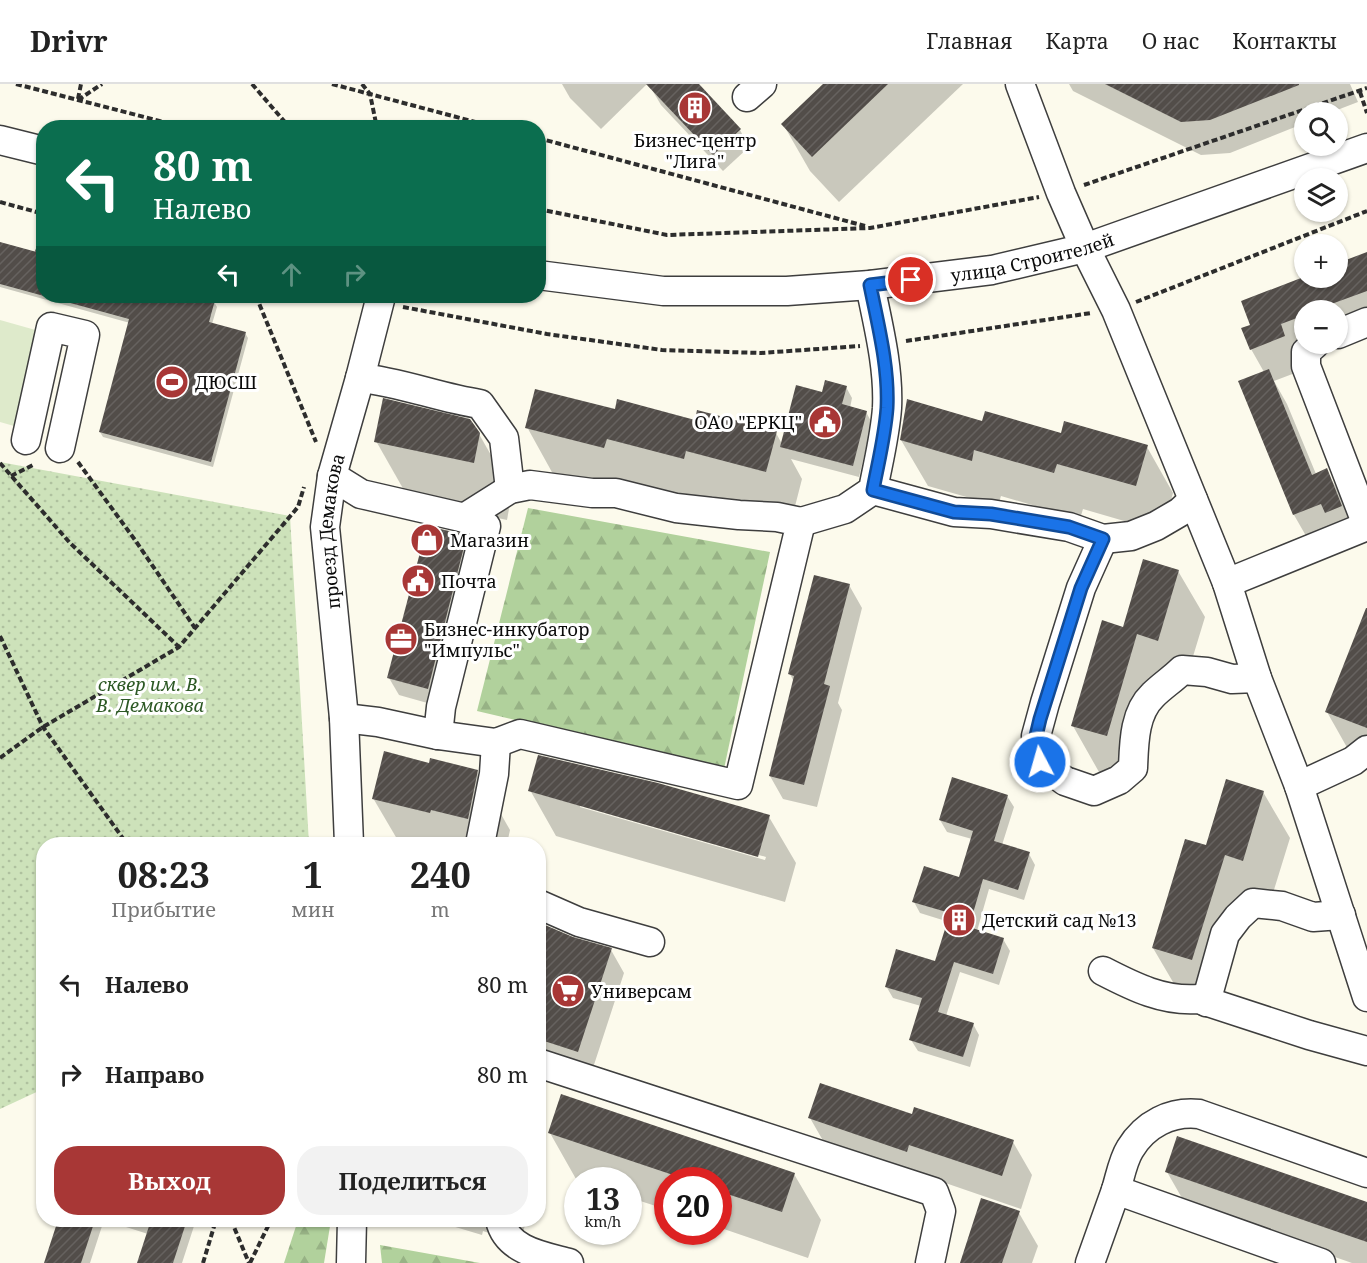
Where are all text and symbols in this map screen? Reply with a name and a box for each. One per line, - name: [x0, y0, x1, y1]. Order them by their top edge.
- text: Drivr: [30, 22, 108, 60]
- text: Главная: [926, 27, 1013, 55]
- text: Карта: [1046, 27, 1109, 55]
- text: О нас: [1142, 27, 1199, 55]
- text: Контакты: [1232, 27, 1337, 55]
- building icon: Бизнес-центр "Лига": [677, 90, 713, 126]
- map controls: [1294, 102, 1348, 354]
- button: search: [1294, 102, 1348, 156]
- place label: Бизнес-центр "Лига": [634, 128, 756, 173]
- text: 80 m: [153, 136, 253, 193]
- icon: left: [54, 144, 132, 222]
- button: layers: [1294, 168, 1348, 222]
- text: Налево: [153, 190, 251, 227]
- street label: улица Строителей: [949, 227, 1117, 287]
- button: +: [1294, 234, 1348, 288]
- pin: [885, 254, 936, 305]
- icon: left: [212, 258, 245, 291]
- icon: ahead: [275, 258, 308, 291]
- icon: right: [338, 258, 371, 291]
- icon: arrive: [894, 263, 927, 296]
- button: −: [1294, 300, 1348, 354]
- sports icon: ДЮСШ: [154, 364, 190, 400]
- place label: ДЮСШ: [195, 370, 257, 394]
- public building icon: ОАО "ЕРКЦ": [807, 404, 843, 440]
- place label: ОАО "ЕРКЦ": [694, 410, 802, 434]
- street label: проезд Демакова: [313, 451, 350, 610]
- shop icon: Магазин: [409, 522, 445, 558]
- place label: Магазин: [450, 528, 529, 552]
- public building icon: Почта: [400, 563, 436, 599]
- place label: Почта: [441, 569, 497, 593]
- place label: Бизнес-инкубатор "Импульс": [424, 617, 589, 662]
- office icon: Бизнес-инкубатор "Импульс": [383, 621, 419, 657]
- park label: сквер им. В. В. Демакова: [95, 672, 204, 717]
- position arrow: [1008, 730, 1072, 794]
- text: 08:23: [117, 850, 210, 899]
- text: 1: [303, 850, 323, 899]
- text: 240: [410, 850, 471, 899]
- text: Прибытие: [111, 896, 216, 923]
- text: мин: [291, 896, 335, 923]
- text: m: [431, 896, 450, 923]
- building icon: Детский сад №13: [941, 902, 977, 938]
- place label: Детский сад №13: [982, 908, 1137, 932]
- icon: left: [54, 968, 87, 1001]
- text: Налево: [105, 969, 189, 999]
- text: 80 m: [477, 969, 528, 999]
- supermarket icon: Универсам: [550, 973, 586, 1009]
- place label: Универсам: [591, 979, 692, 1003]
- icon: right: [54, 1058, 87, 1091]
- text: Направо: [105, 1059, 204, 1089]
- text: 80 m: [477, 1059, 528, 1089]
- button: Выход: [54, 1146, 285, 1215]
- button: Поделиться: [297, 1146, 528, 1215]
- speed limit sign: 20: [654, 1167, 732, 1245]
- text: 13: [586, 1178, 620, 1219]
- text: km/h: [585, 1211, 621, 1231]

